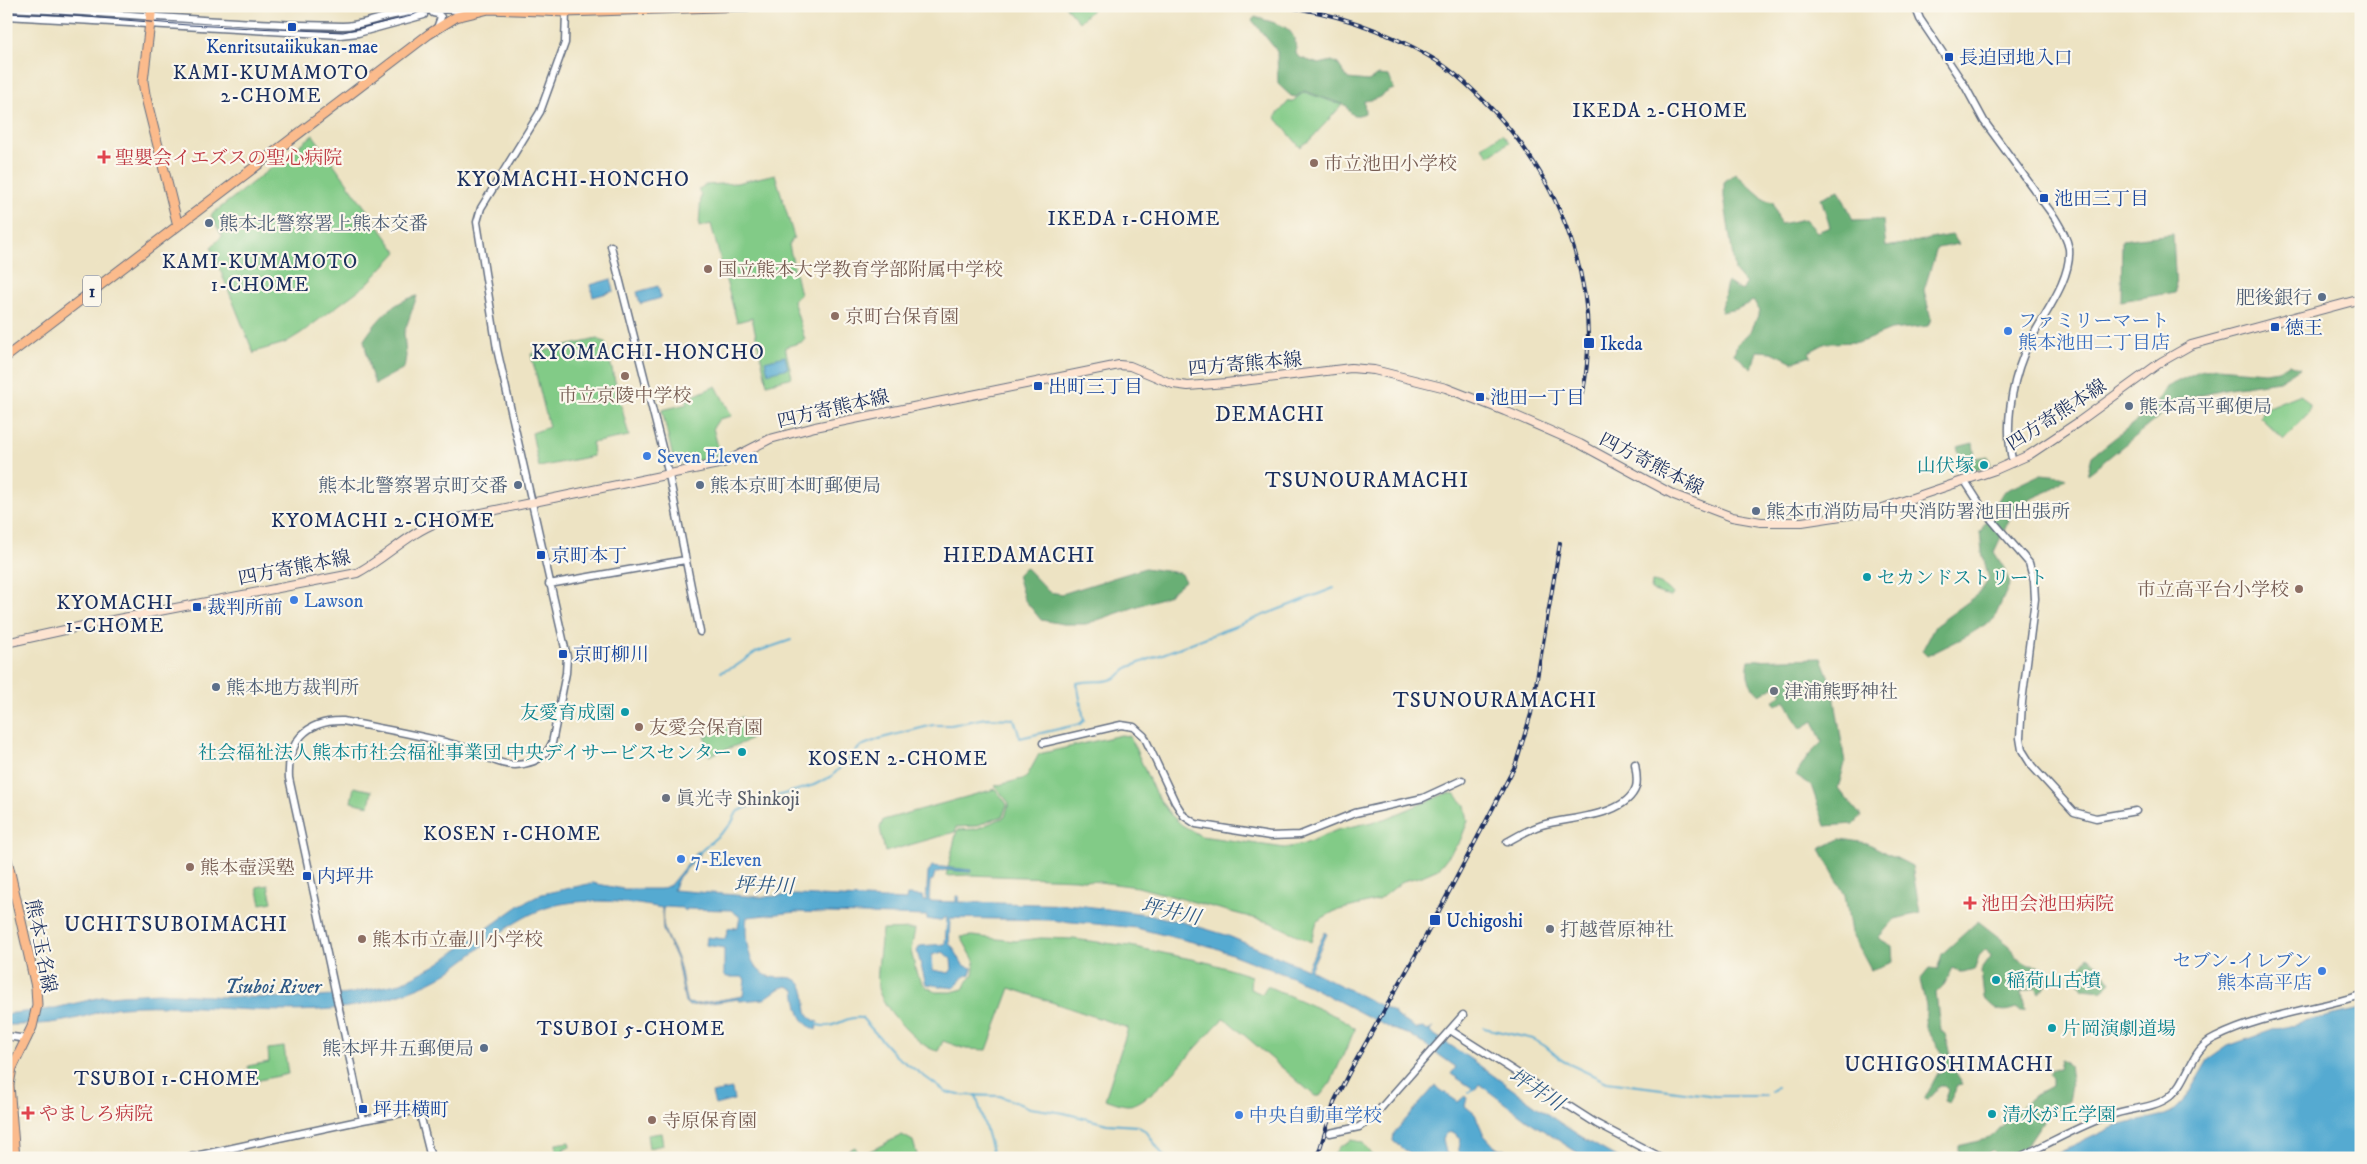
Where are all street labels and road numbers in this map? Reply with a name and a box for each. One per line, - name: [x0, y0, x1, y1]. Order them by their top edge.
- road number: 1: [83, 276, 101, 306]
- street label: 四方寄熊本線: [1187, 348, 1303, 381]
- street label: 四方寄熊本線: [2003, 375, 2111, 456]
- street label: 四方寄熊本線: [775, 385, 891, 433]
- street label: 四方寄熊本線: [1595, 428, 1707, 500]
- street label: 四方寄熊本線: [236, 546, 352, 591]
- street label: 熊本玉名線: [20, 897, 61, 995]

